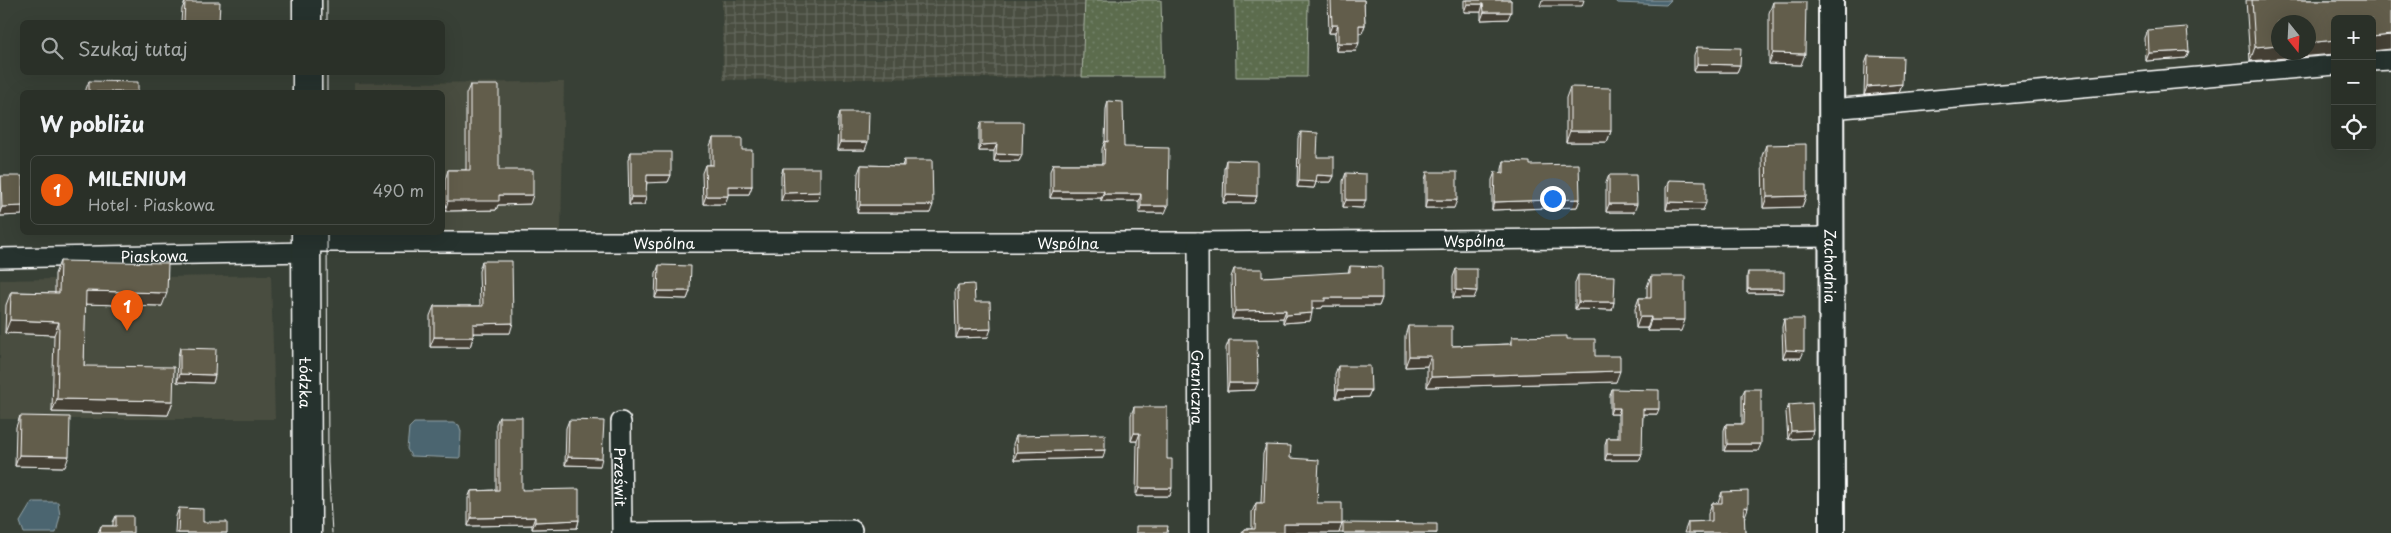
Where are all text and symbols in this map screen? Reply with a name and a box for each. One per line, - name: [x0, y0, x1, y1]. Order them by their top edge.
- north arrow: [2271, 15, 2316, 60]
- map controls: [2331, 15, 2376, 150]
- button: +: [2331, 15, 2376, 60]
- search box: [20, 20, 445, 75]
- icon: search: [38, 34, 66, 62]
- text: Szukaj tutaj: [78, 34, 188, 62]
- button: −: [2331, 60, 2376, 105]
- button: locate: [2331, 105, 2376, 150]
- text: W pobliżu: [40, 107, 145, 139]
- text: MILENIUM: [88, 164, 187, 192]
- text: 1: [53, 178, 61, 202]
- text: 490 m: [373, 178, 424, 202]
- your location: [1540, 186, 1566, 212]
- text: Hotel · Piaskowa: [88, 192, 215, 216]
- street label: Wspólna: [1443, 228, 1505, 252]
- street label: Zachodnia: [1820, 229, 1843, 304]
- street label: Wspólna: [633, 231, 695, 254]
- street label: Wspólna: [1037, 231, 1099, 254]
- street label: Piaskowa: [120, 243, 189, 267]
- pin: 1: [111, 290, 143, 331]
- street label: Graniczna: [1187, 349, 1210, 425]
- street label: Łódzka: [295, 357, 318, 409]
- street label: Prześwit: [610, 447, 633, 507]

